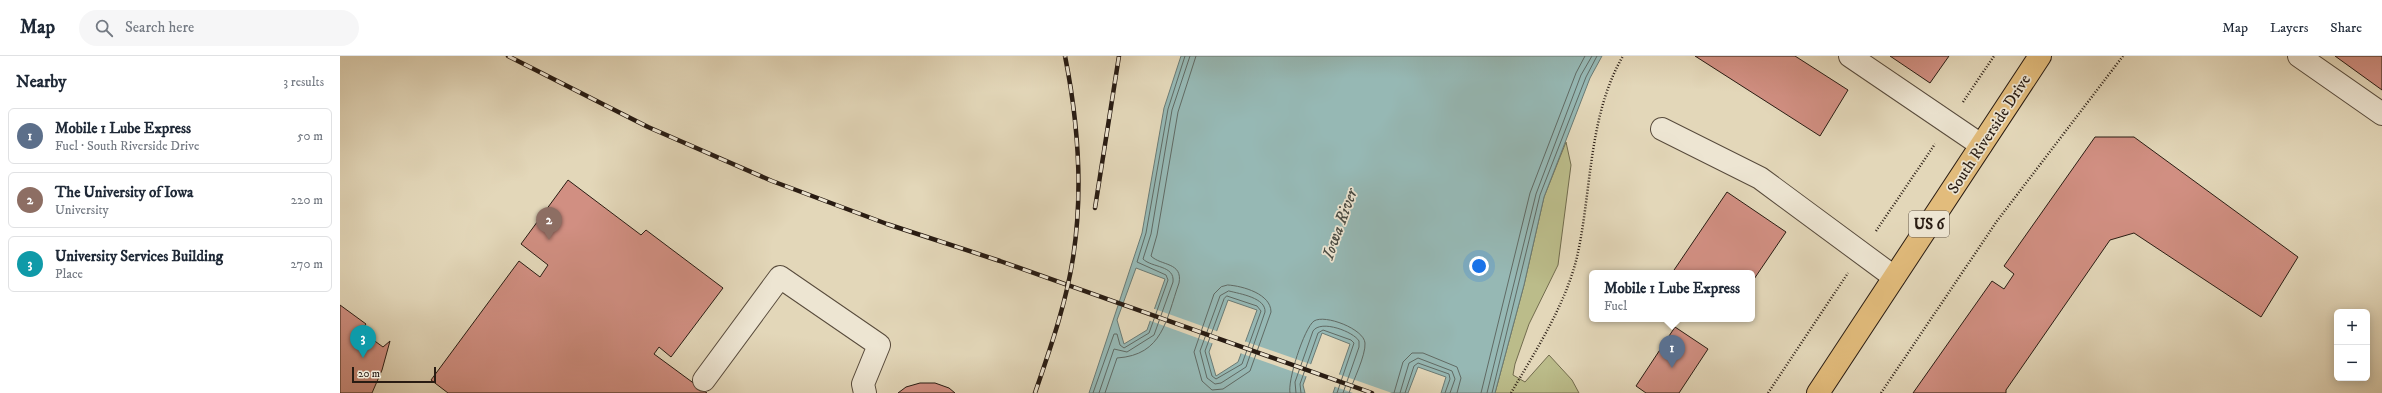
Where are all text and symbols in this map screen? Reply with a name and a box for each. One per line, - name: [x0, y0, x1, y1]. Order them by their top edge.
- search box: [79, 10, 359, 46]
- text: Map: [20, 16, 55, 39]
- icon: search: [93, 17, 115, 39]
- text: Search here: [125, 18, 194, 37]
- text: Map: [2222, 19, 2248, 37]
- text: Layers: [2270, 19, 2308, 37]
- text: Share: [2330, 19, 2362, 37]
- street label: South Riverside Drive: [1943, 70, 2035, 197]
- text: Nearby: [16, 71, 66, 93]
- text: 3 results: [283, 74, 324, 90]
- text: Mobile 1 Lube Express: [55, 119, 191, 138]
- text: 1: [28, 128, 32, 144]
- text: 50 m: [297, 128, 323, 144]
- text: Fuel · South Riverside Drive: [55, 138, 199, 154]
- text: The University of Iowa: [55, 183, 193, 202]
- water label: Iowa River: [1317, 184, 1364, 263]
- text: 2: [27, 192, 33, 208]
- text: 220 m: [291, 192, 323, 208]
- text: University: [55, 202, 109, 218]
- pin: 2: [536, 207, 562, 240]
- road number: US 6: [1909, 211, 1949, 237]
- text: University Services Building: [55, 247, 223, 266]
- text: 3: [28, 256, 32, 272]
- text: 270 m: [291, 256, 323, 272]
- your location: [1469, 256, 1489, 276]
- text: Place: [55, 266, 83, 282]
- popup: [1589, 270, 1755, 322]
- text: Mobile 1 Lube Express: [1604, 279, 1740, 298]
- text: Fuel: [1604, 298, 1627, 314]
- map controls: [2334, 309, 2370, 381]
- button: +: [2334, 309, 2370, 345]
- pin: 3: [350, 325, 376, 358]
- pin: 1: [1659, 335, 1685, 368]
- button: −: [2334, 345, 2370, 381]
- scale bar: [352, 365, 436, 384]
- text: 20 m: [358, 367, 380, 381]

